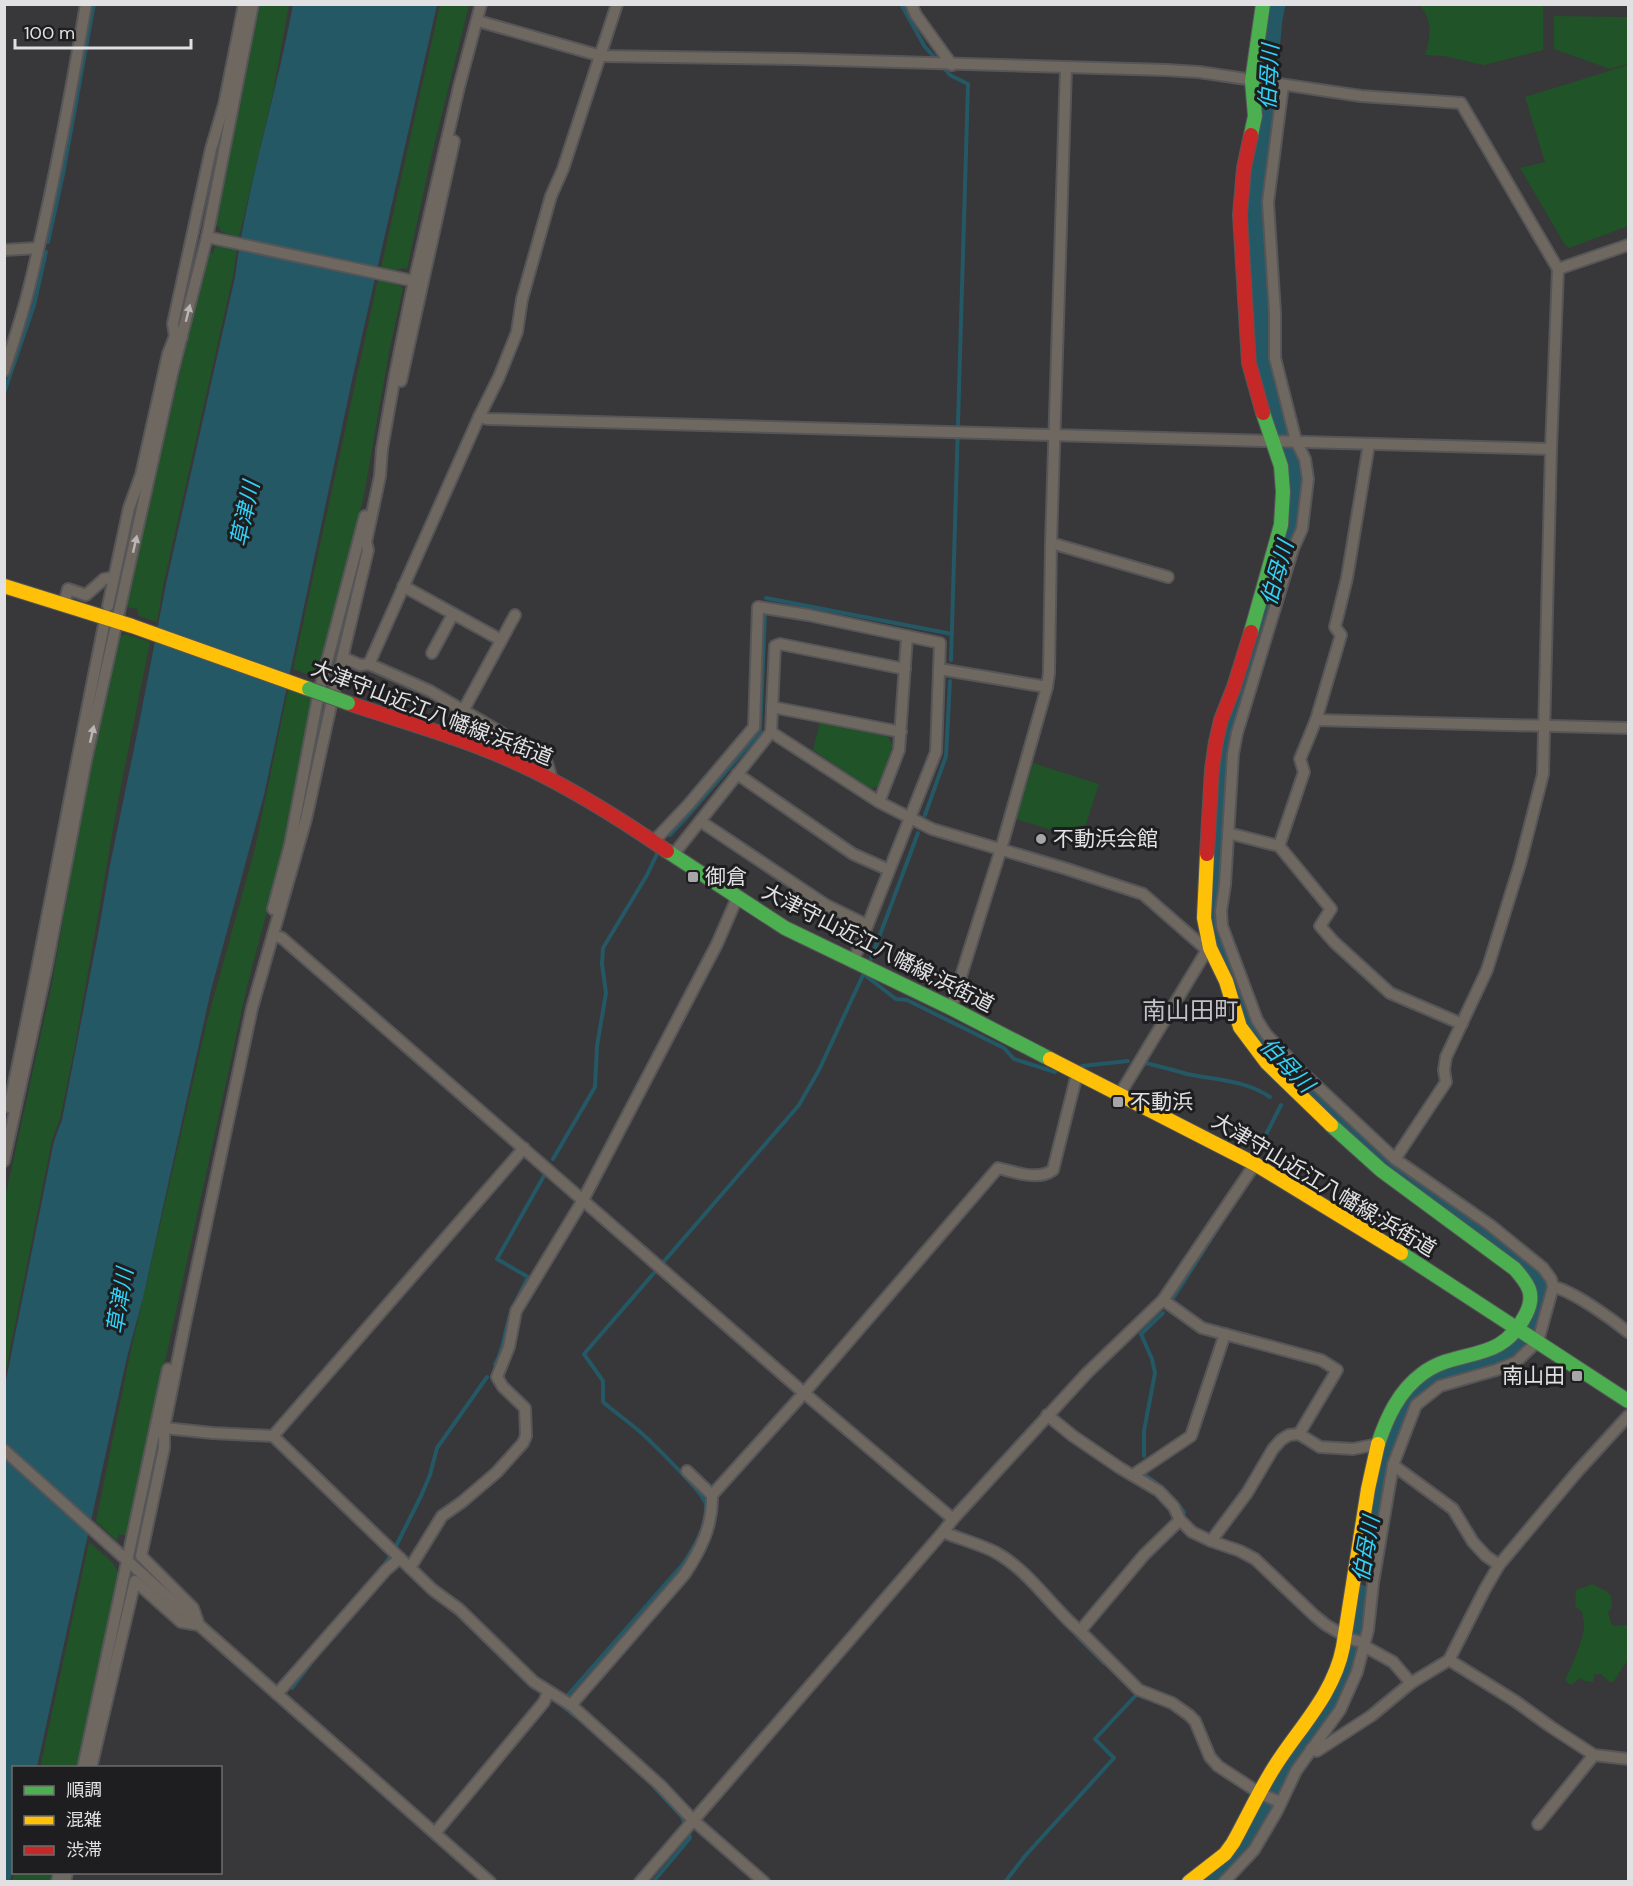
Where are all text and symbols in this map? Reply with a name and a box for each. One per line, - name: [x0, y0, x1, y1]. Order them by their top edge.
- scale bar: [15, 12, 190, 50]
- text: 100 m: [24, 21, 75, 45]
- water label: 伯母川: [1253, 41, 1285, 111]
- one-way arrow: [183, 303, 193, 322]
- water label: 草津川: [224, 477, 266, 549]
- one-way arrow: [130, 534, 140, 553]
- water label: 伯母川: [1254, 535, 1301, 609]
- street label: 大津守山近江八幡線;浜街道: [307, 654, 557, 772]
- one-way arrow: [88, 724, 97, 743]
- place label: 不動浜会館: [1053, 825, 1158, 853]
- marker: 不動浜会館: [1034, 832, 1048, 846]
- place label: 御倉: [705, 863, 747, 891]
- marker: 御倉: [686, 870, 700, 884]
- street label: 大津守山近江八幡線;浜街道: [757, 877, 999, 1019]
- district label: 南山田町: [1142, 995, 1238, 1026]
- water label: 伯母川: [1254, 1031, 1322, 1100]
- place label: 不動浜: [1130, 1088, 1193, 1116]
- marker: 不動浜: [1111, 1095, 1125, 1109]
- street label: 大津守山近江八幡線;浜街道: [1207, 1107, 1441, 1263]
- water label: 草津川: [101, 1264, 140, 1336]
- place label: 南山田: [1502, 1362, 1565, 1390]
- marker: 南山田: [1570, 1369, 1584, 1383]
- water label: 伯母川: [1346, 1512, 1386, 1584]
- legend: [12, 1766, 222, 1874]
- text: 順調: [66, 1778, 102, 1802]
- text: 混雑: [66, 1808, 102, 1832]
- text: 渋滞: [66, 1838, 102, 1862]

